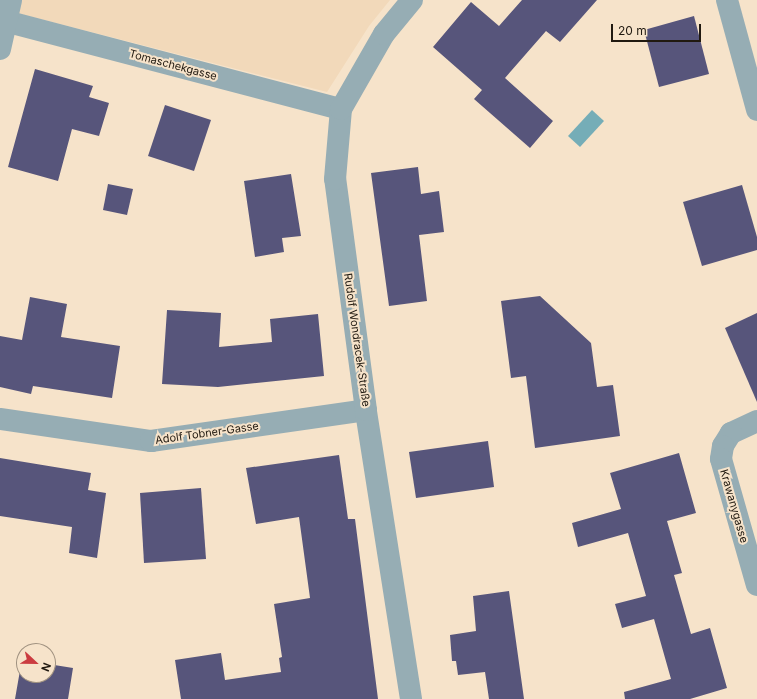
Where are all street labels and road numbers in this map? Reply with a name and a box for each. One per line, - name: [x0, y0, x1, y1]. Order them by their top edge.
- street label: Tomaschekgasse: [128, 47, 218, 83]
- street label: Rudolf Wondracek-Straße: [341, 272, 373, 408]
- street label: Adolf Tobner-Gasse: [154, 419, 260, 447]
- street label: Krawanygasse: [717, 468, 751, 544]

